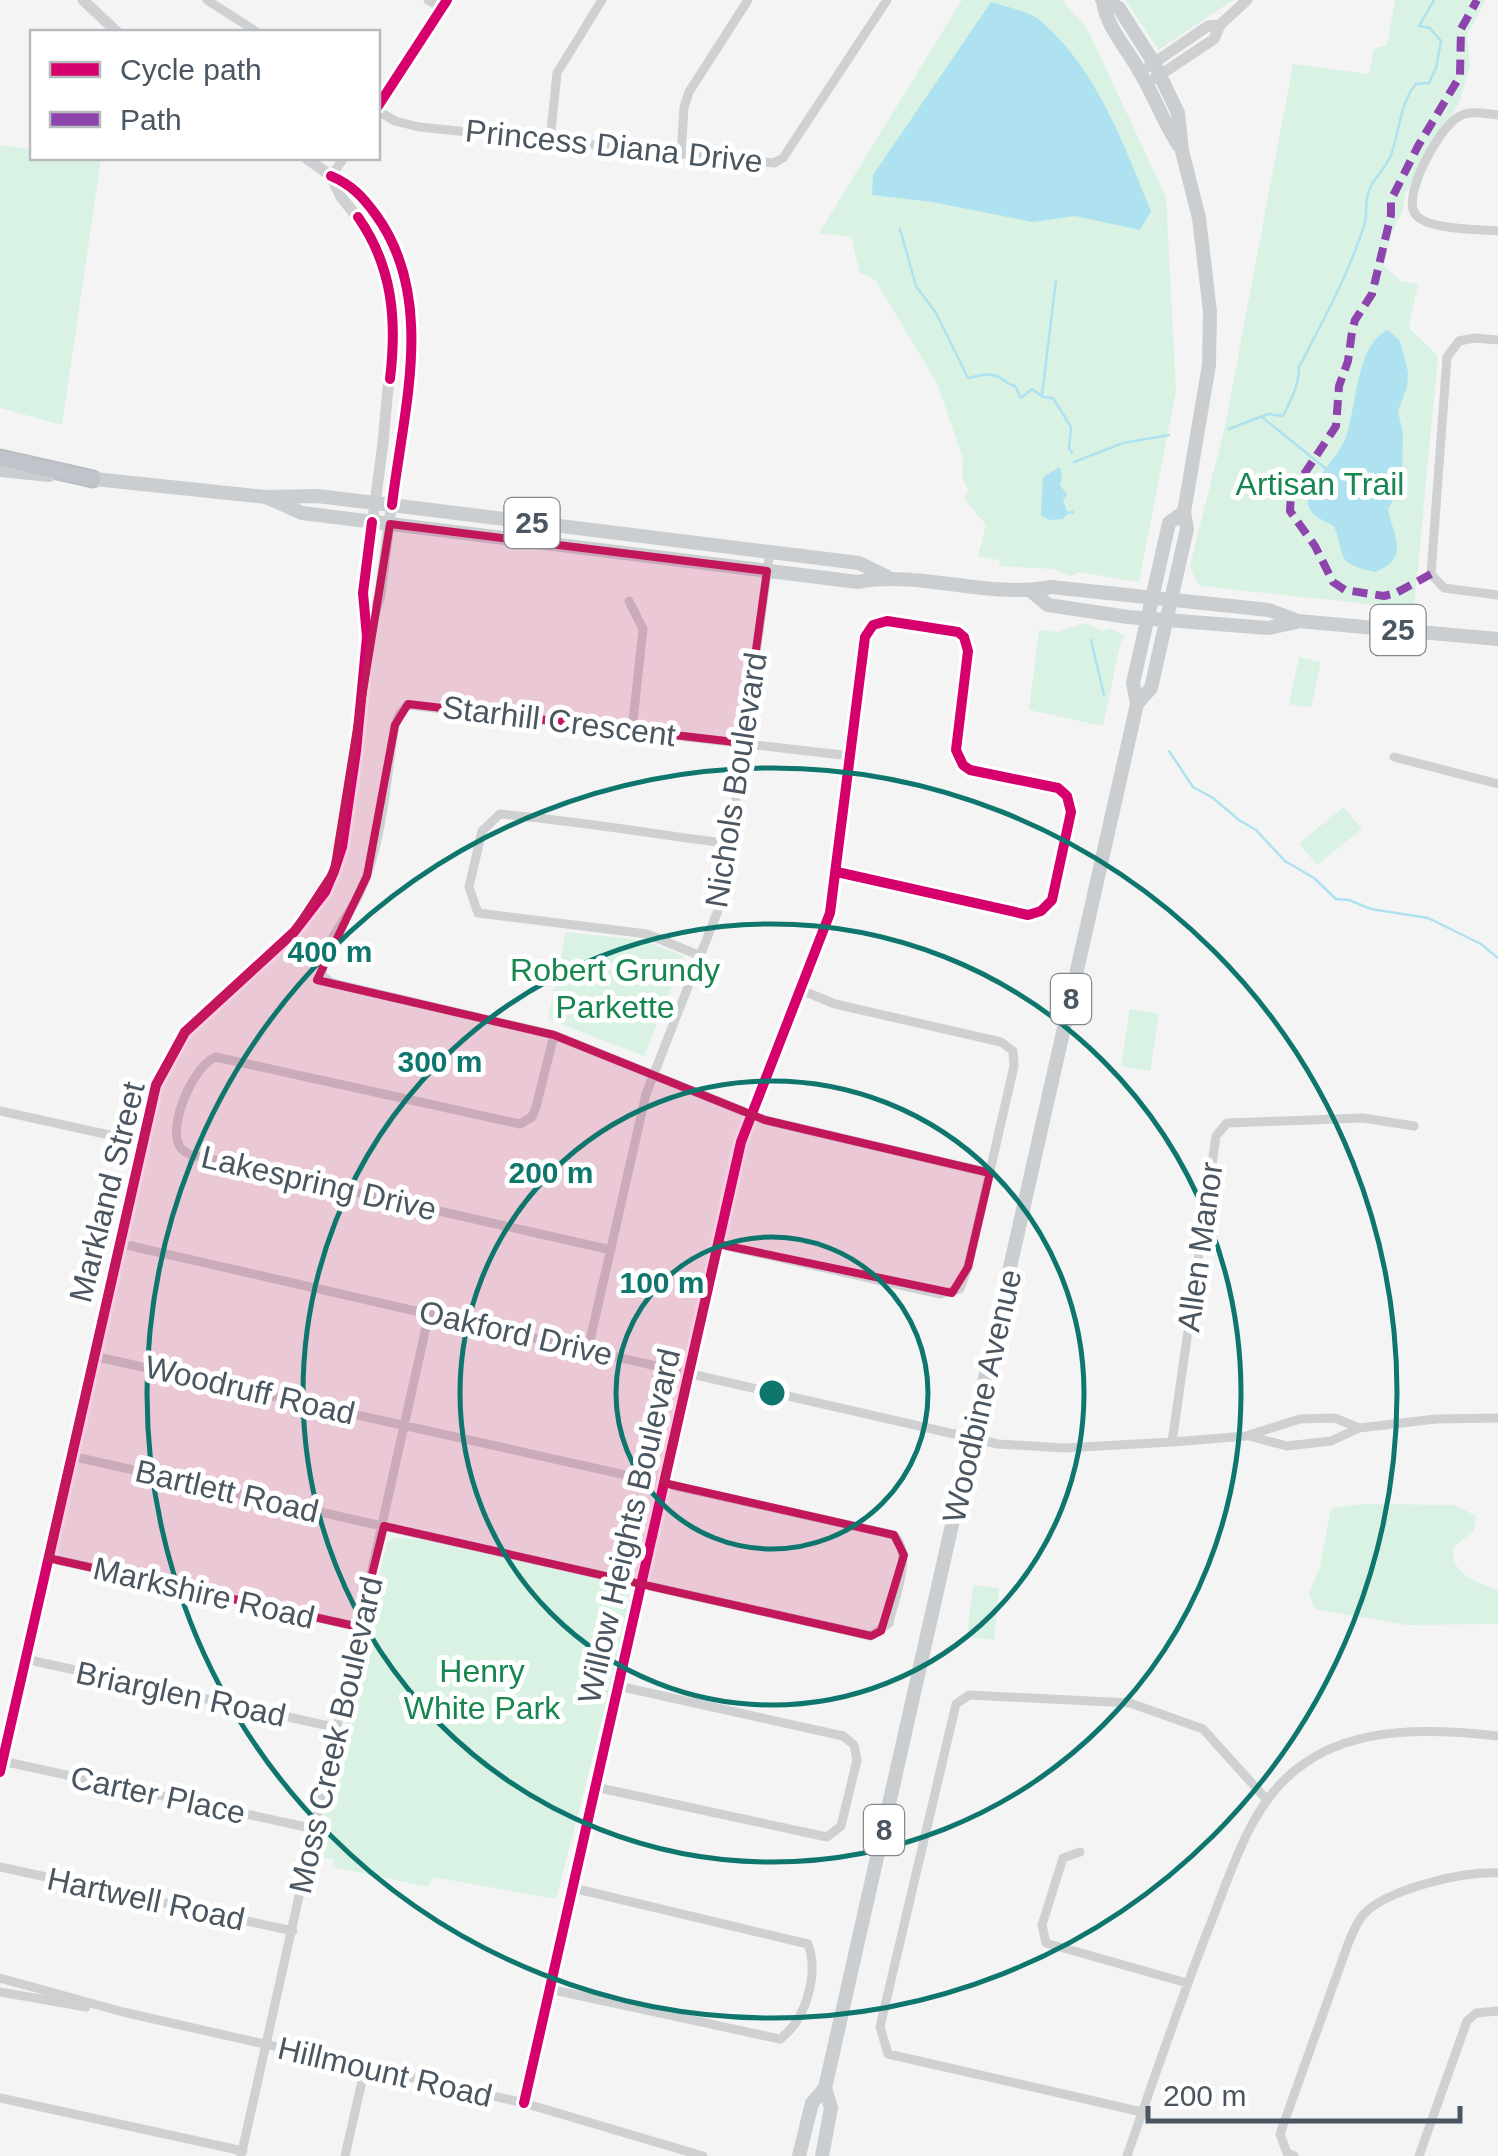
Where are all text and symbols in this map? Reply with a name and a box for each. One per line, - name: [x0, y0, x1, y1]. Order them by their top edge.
- legend: [30, 30, 380, 160]
- text: Cycle path: [120, 53, 262, 86]
- text: Path: [120, 103, 182, 136]
- street label: Princess Diana Drive: [464, 112, 764, 180]
- park label: Artisan Trail: [1236, 466, 1404, 502]
- road number: 25: [504, 498, 560, 548]
- road number: 25: [1370, 605, 1426, 655]
- street label: Nichols Boulevard: [698, 650, 774, 910]
- street label: Starhill Crescent: [440, 689, 678, 753]
- text: 400 m: [287, 935, 373, 968]
- park label: Robert Grundy Parkette: [510, 952, 720, 1025]
- road number: 8: [1051, 974, 1091, 1024]
- text: 300 m: [397, 1045, 483, 1078]
- street label: Markland Street: [62, 1078, 152, 1306]
- street label: Lakespring Drive: [198, 1138, 440, 1228]
- text: 200 m: [508, 1156, 594, 1189]
- street label: Allen Manor: [1170, 1160, 1230, 1334]
- text: 100 m: [619, 1266, 705, 1299]
- street label: Woodbine Avenue: [935, 1266, 1029, 1526]
- street label: Oakford Drive: [416, 1293, 616, 1373]
- street label: Willow Heights Boulevard: [571, 1345, 687, 1707]
- street label: Woodruff Road: [142, 1348, 358, 1432]
- centre of rings: [754, 1375, 790, 1411]
- street label: Bartlett Road: [132, 1452, 322, 1530]
- street label: Markshire Road: [90, 1550, 318, 1636]
- street label: Moss Creek Boulevard: [282, 1573, 390, 1897]
- park label: Henry White Park: [404, 1653, 561, 1726]
- street label: Briarglen Road: [73, 1654, 289, 1734]
- street label: Carter Place: [67, 1759, 249, 1831]
- road number: 8: [864, 1805, 904, 1855]
- street label: Hartwell Road: [44, 1861, 248, 1937]
- street label: Hillmount Road: [274, 2030, 496, 2114]
- scale bar: [1148, 2061, 1460, 2123]
- text: 200 m: [1163, 2079, 1246, 2112]

